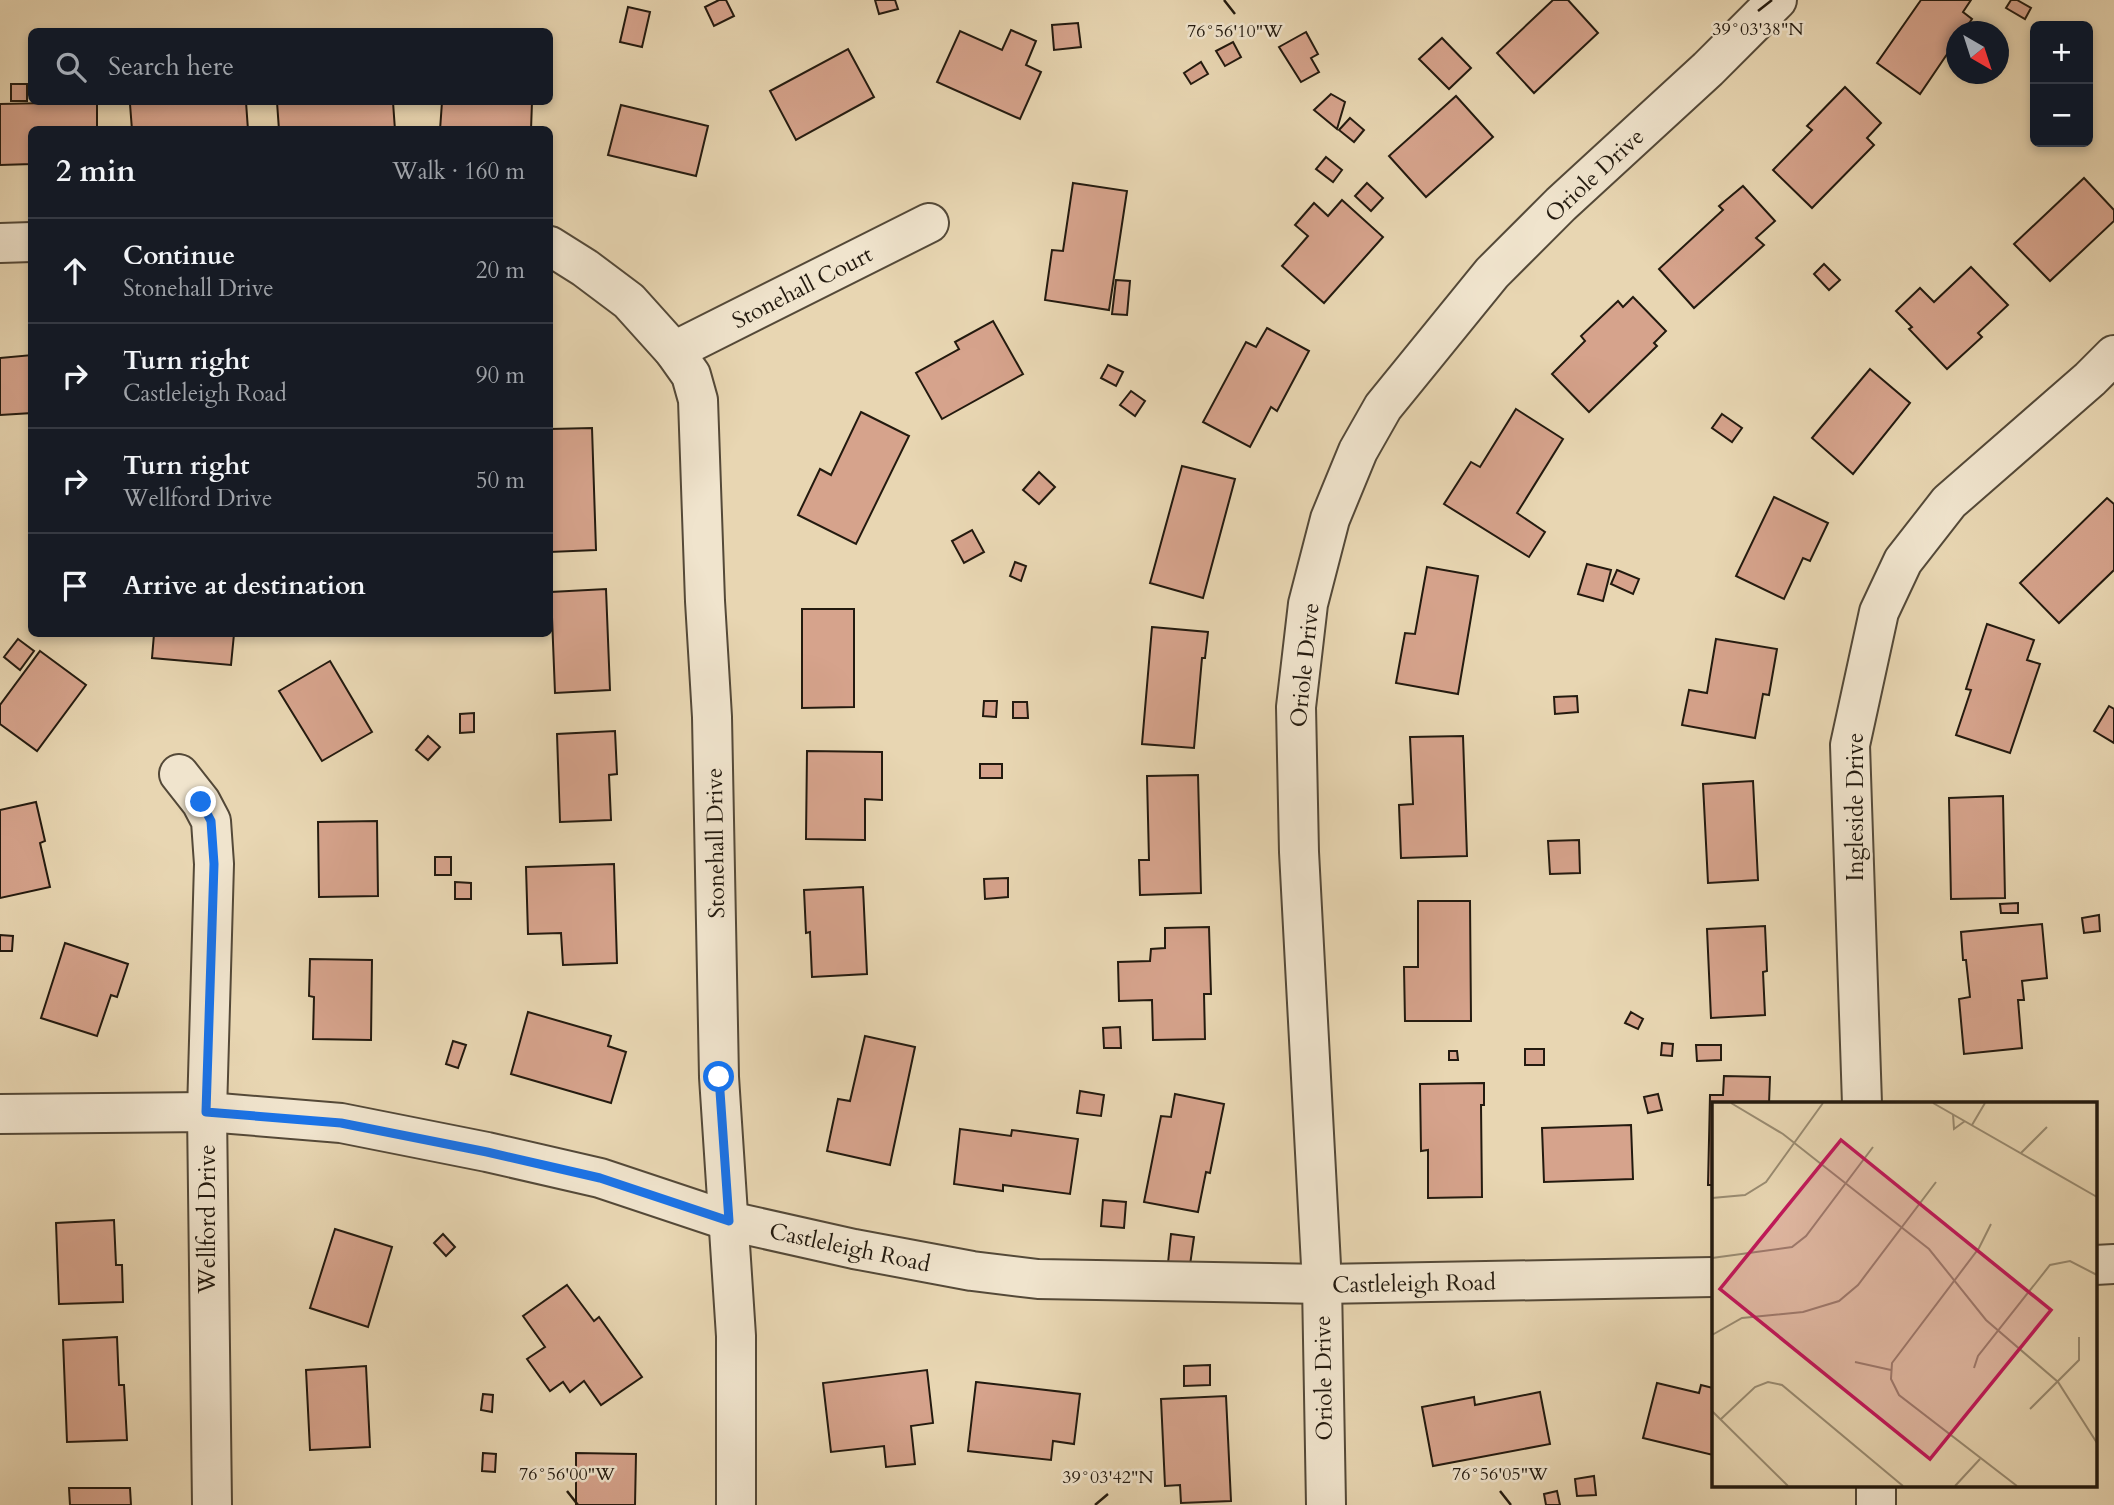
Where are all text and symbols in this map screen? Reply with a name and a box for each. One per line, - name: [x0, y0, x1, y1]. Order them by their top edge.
- text: 39°03'38"N: [1712, 17, 1804, 42]
- text: 76°56'10"W: [1187, 19, 1283, 44]
- north arrow: [1946, 21, 2009, 84]
- map controls: [2030, 21, 2093, 147]
- button: +: [2030, 21, 2093, 84]
- search box: [28, 28, 553, 105]
- icon: search: [52, 48, 90, 86]
- text: Search here: [108, 49, 234, 84]
- button: −: [2030, 84, 2093, 147]
- street label: Oriole Drive: [1538, 121, 1651, 229]
- text: 2 min: [56, 151, 136, 192]
- text: Walk · 160 m: [392, 156, 525, 187]
- text: Continue: [123, 238, 235, 273]
- street label: Stonehall Court: [727, 239, 878, 336]
- icon: ahead: [56, 252, 94, 290]
- text: 20 m: [476, 255, 525, 286]
- text: Stonehall Drive: [123, 273, 274, 304]
- text: Turn right: [123, 343, 250, 378]
- icon: right: [56, 357, 94, 395]
- text: 90 m: [476, 360, 525, 391]
- text: Castleleigh Road: [123, 378, 287, 409]
- text: Turn right: [123, 448, 250, 483]
- icon: right: [56, 462, 94, 500]
- text: 50 m: [476, 465, 525, 496]
- text: Wellford Drive: [123, 483, 272, 514]
- icon: arrive: [56, 567, 94, 605]
- text: Arrive at destination: [123, 568, 366, 603]
- street label: Oriole Drive: [1283, 601, 1326, 729]
- street label: Ingleside Drive: [1840, 733, 1871, 881]
- street label: Stonehall Drive: [699, 767, 732, 919]
- route end: [185, 786, 216, 817]
- route start: [703, 1061, 734, 1092]
- inset map: [1712, 1102, 2096, 1488]
- street label: Wellford Drive: [192, 1144, 223, 1295]
- street label: Castleleigh Road: [767, 1215, 934, 1280]
- street label: Castleleigh Road: [1332, 1267, 1497, 1300]
- street label: Oriole Drive: [1307, 1315, 1340, 1441]
- text: 76°56'00"W: [519, 1462, 615, 1487]
- text: 76°56'05"W: [1452, 1462, 1548, 1487]
- text: 39°03'42"N: [1062, 1465, 1154, 1490]

